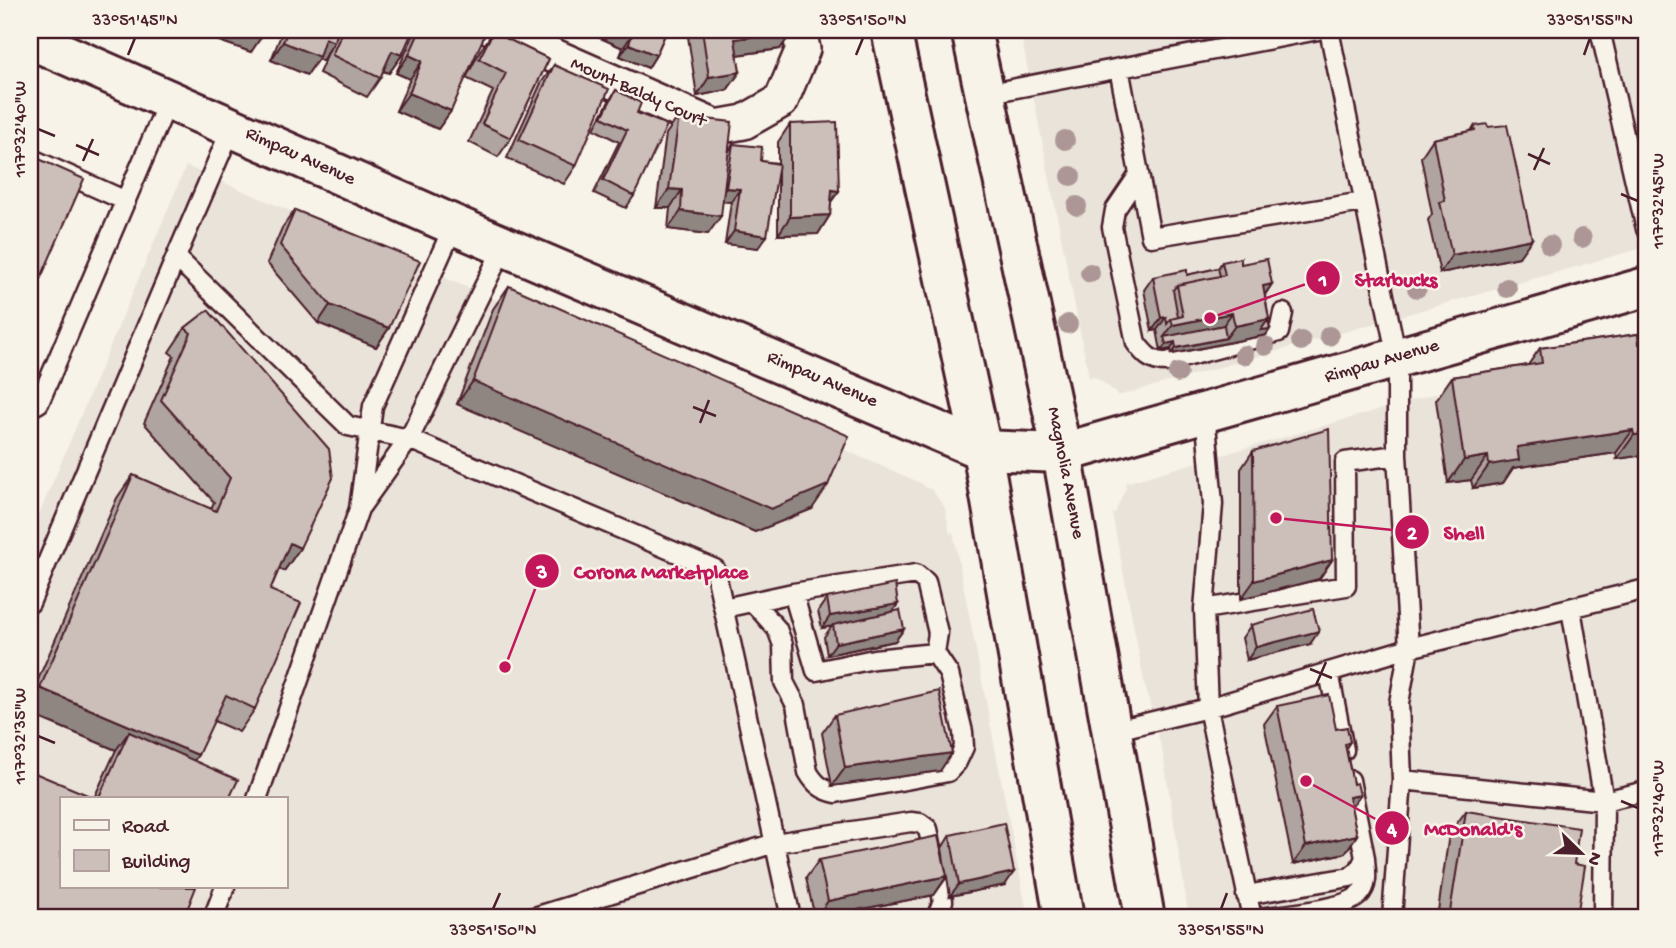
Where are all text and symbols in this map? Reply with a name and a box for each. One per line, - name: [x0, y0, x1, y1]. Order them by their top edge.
- text: 33°51'45"N: [91, 11, 178, 32]
- text: 33°51'50"N: [818, 11, 907, 32]
- text: 33°51'55"N: [1546, 11, 1633, 32]
- street label: Mount Baldy Court: [567, 53, 712, 134]
- text: 117°32'40"W: [11, 81, 32, 178]
- street label: Rimpau Avenue: [241, 122, 359, 192]
- text: 117°32'45"W: [1649, 153, 1670, 250]
- callout: Starbucks: [1306, 257, 1451, 299]
- text: 1: [1318, 270, 1327, 295]
- text: Starbucks: [1355, 270, 1439, 295]
- street label: Rimpau Avenue: [1322, 335, 1442, 389]
- street label: Rimpau Avenue: [763, 346, 881, 414]
- street label: Magnolia Avenue: [1041, 405, 1089, 541]
- callout: Shell: [1395, 511, 1499, 553]
- text: 2: [1407, 523, 1418, 548]
- text: Shell: [1443, 523, 1485, 548]
- callout: Corona Marketplace: [525, 550, 762, 592]
- text: 3: [536, 562, 548, 587]
- text: Corona Marketplace: [573, 562, 749, 587]
- text: 117°32'35"W: [11, 688, 32, 785]
- text: 117°32'40"W: [1649, 760, 1670, 857]
- legend: [60, 797, 287, 888]
- callout: McDonald's: [1375, 807, 1536, 849]
- text: Road: [122, 816, 170, 841]
- north arrow: [1546, 818, 1616, 888]
- text: 4: [1386, 819, 1398, 844]
- text: McDonald's: [1424, 819, 1523, 844]
- text: N: [1580, 848, 1606, 868]
- text: Building: [121, 851, 191, 876]
- text: 33°51'50"N: [448, 921, 537, 942]
- text: 33°51'55"N: [1177, 921, 1264, 942]

